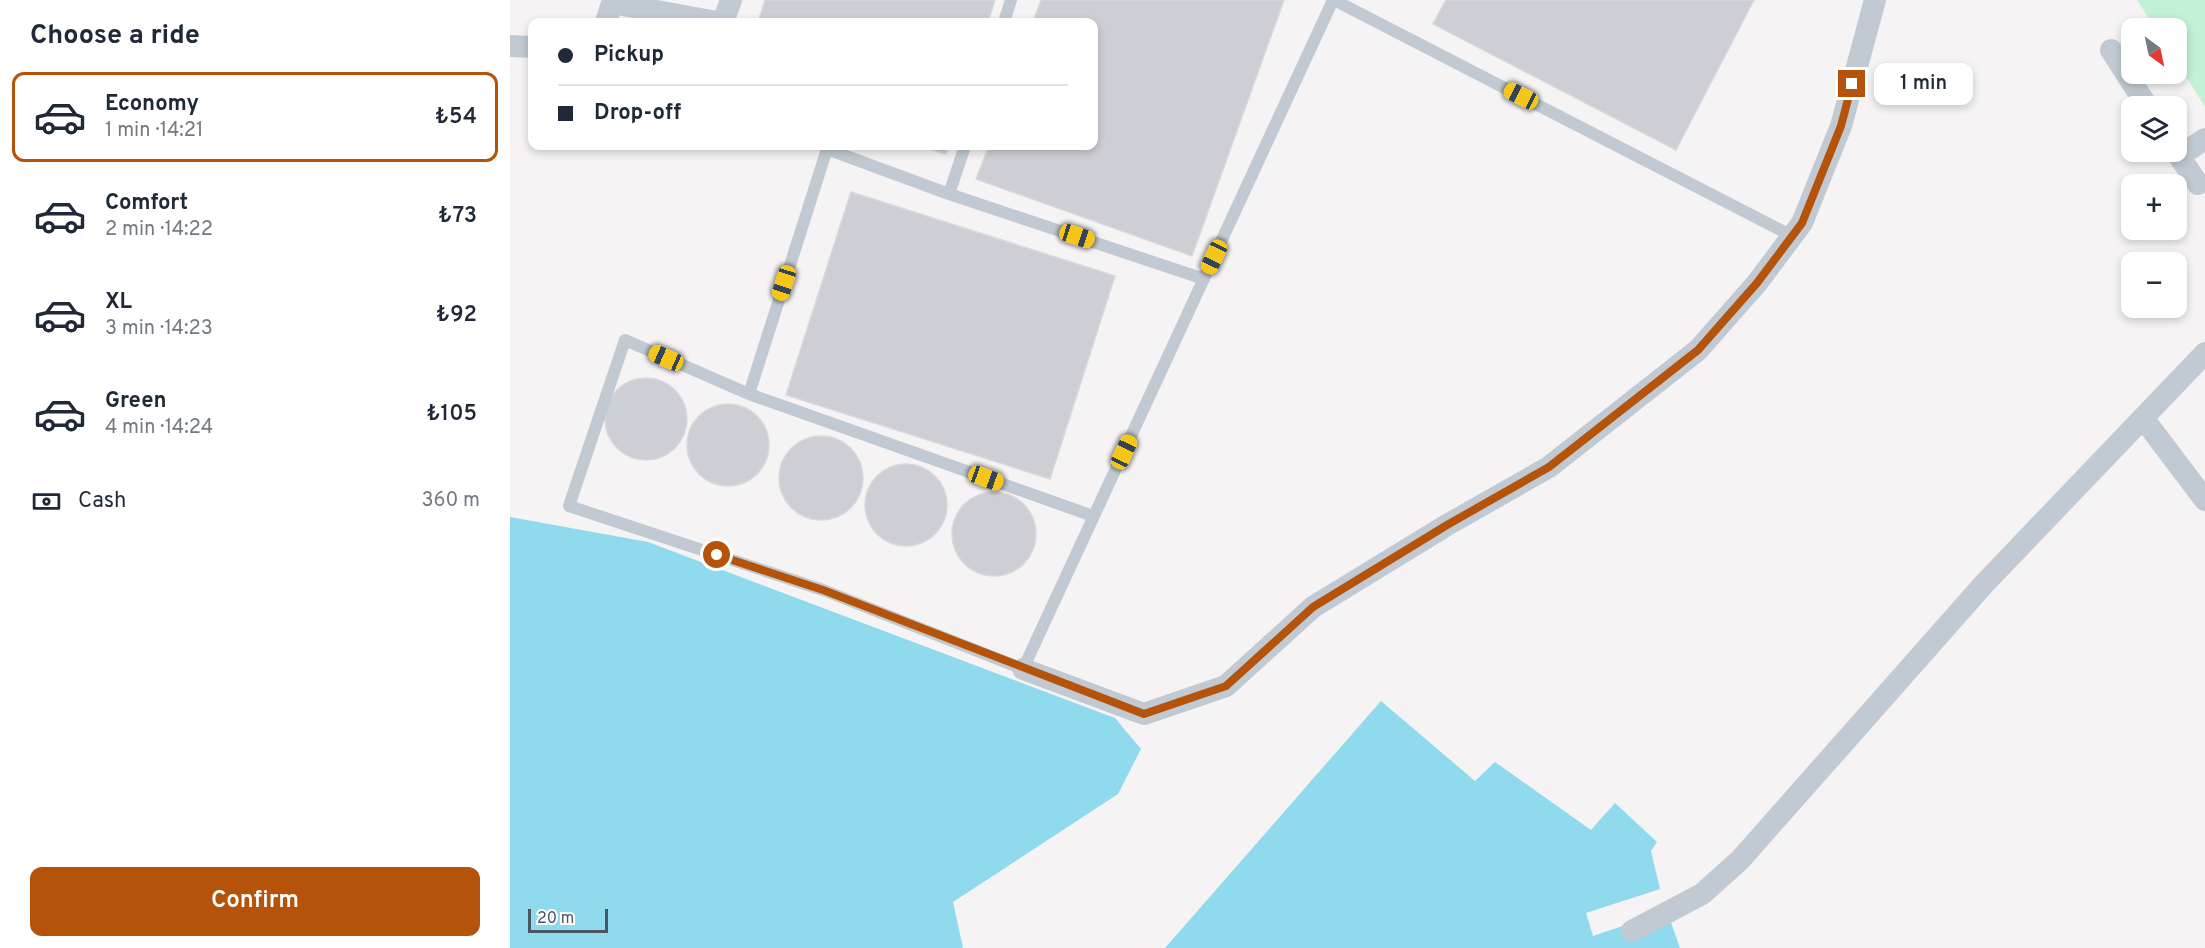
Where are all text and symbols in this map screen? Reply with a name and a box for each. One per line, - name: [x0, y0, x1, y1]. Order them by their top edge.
- north arrow: [2121, 18, 2187, 84]
- map controls: [2121, 18, 2187, 318]
- text: Choose a ride: [30, 19, 200, 53]
- text: Pickup: [594, 42, 664, 69]
- callout: 1 min: [1873, 63, 1972, 105]
- route end: [1838, 70, 1865, 97]
- text: 1 min: [1900, 71, 1947, 97]
- car: [1501, 80, 1541, 112]
- icon: car: [33, 90, 87, 144]
- text: Economy: [105, 91, 199, 118]
- button: layers: [2121, 96, 2187, 162]
- text: Drop-off: [594, 100, 681, 127]
- text: ₺54: [435, 104, 477, 131]
- text: 1 min · 14:21: [105, 118, 204, 144]
- button: +: [2121, 174, 2187, 240]
- icon: car: [33, 189, 87, 243]
- text: Comfort: [105, 190, 188, 217]
- text: ₺73: [438, 203, 477, 230]
- text: 2 min · 14:22: [105, 217, 213, 243]
- car: [1057, 222, 1097, 250]
- car: [1198, 237, 1230, 277]
- button: −: [2121, 252, 2187, 318]
- car: [770, 263, 798, 303]
- icon: car: [33, 288, 87, 342]
- text: XL: [105, 289, 132, 316]
- text: ₺92: [436, 302, 477, 329]
- text: 3 min · 14:23: [105, 316, 213, 342]
- car: [646, 342, 686, 374]
- icon: car: [33, 387, 87, 441]
- text: Green: [105, 388, 167, 415]
- text: ₺105: [426, 401, 477, 428]
- text: 4 min · 14:24: [105, 415, 213, 441]
- car: [1108, 432, 1140, 472]
- car: [966, 463, 1006, 493]
- icon: cash: [30, 485, 63, 518]
- text: Cash: [78, 488, 127, 515]
- text: 360 m: [422, 488, 480, 514]
- route start: [703, 541, 730, 568]
- button: Confirm: [30, 867, 480, 936]
- scale bar: [528, 906, 608, 934]
- text: 20 m: [537, 909, 574, 929]

